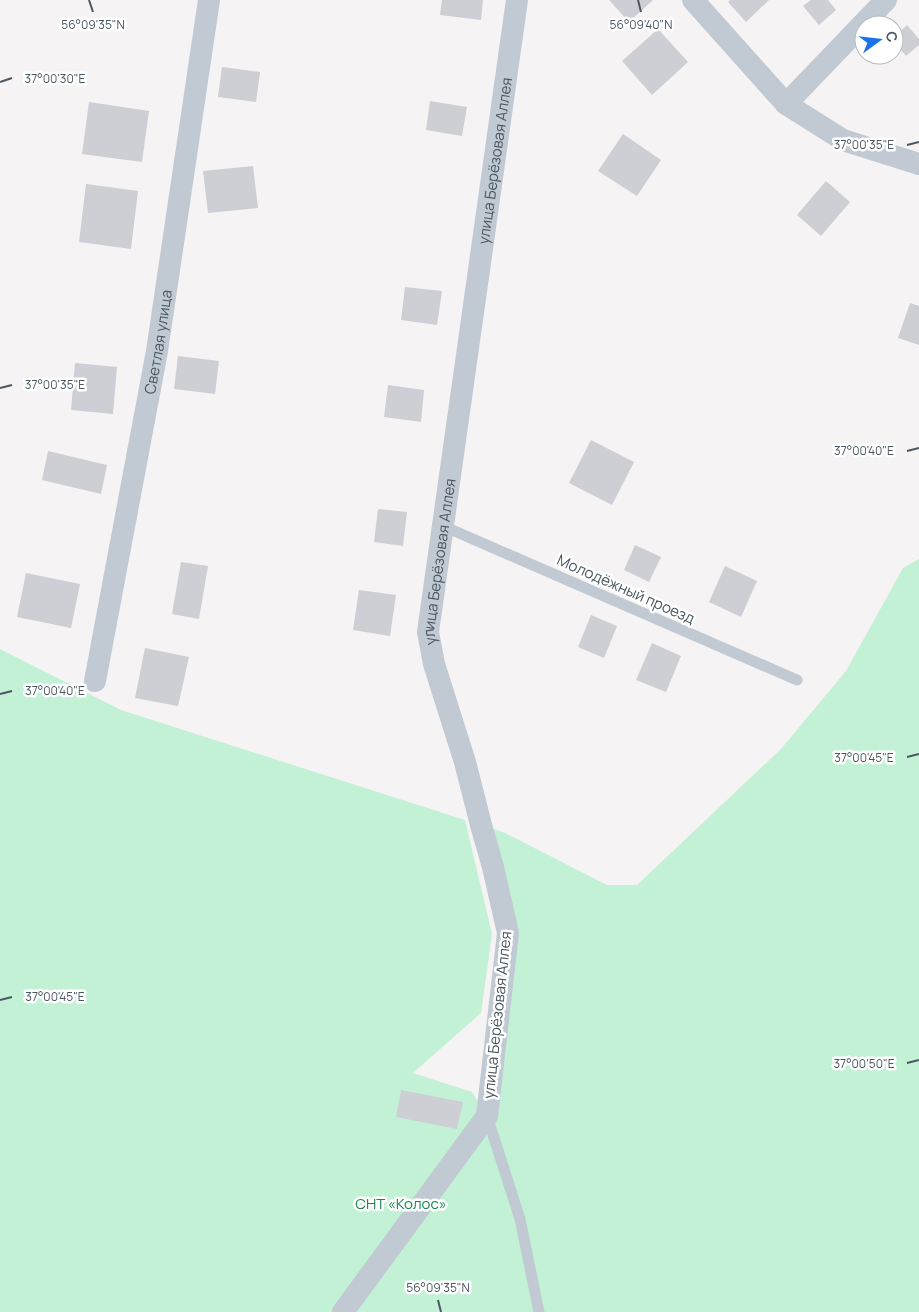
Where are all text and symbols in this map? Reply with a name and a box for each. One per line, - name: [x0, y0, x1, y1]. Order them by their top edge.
- north arrow: [854, 15, 904, 65]
- text: 56°09'35"N: [61, 16, 125, 33]
- text: 56°09'40"N: [610, 16, 672, 33]
- text: С: [882, 29, 903, 44]
- text: 37°00'30"E: [25, 70, 86, 87]
- street label: улица Берёзовая Аллея: [472, 76, 517, 246]
- text: 37°00'35"E: [834, 136, 894, 153]
- street label: Светлая улица: [139, 288, 176, 396]
- text: 37°00'35"E: [25, 376, 85, 393]
- text: 37°00'40"E: [834, 442, 894, 459]
- street label: улица Берёзовая Аллея: [417, 477, 460, 647]
- street label: Молодёжный проезд: [554, 549, 698, 629]
- text: 37°00'40"E: [25, 682, 85, 699]
- text: 37°00'45"E: [834, 749, 894, 766]
- street label: улица Берёзовая Аллея: [478, 930, 516, 1100]
- text: 37°00'45"E: [25, 988, 85, 1005]
- text: 37°00'50"E: [833, 1055, 895, 1072]
- park label: СНТ «Колос»: [355, 1193, 447, 1214]
- text: 56°09'35"N: [406, 1279, 470, 1296]

